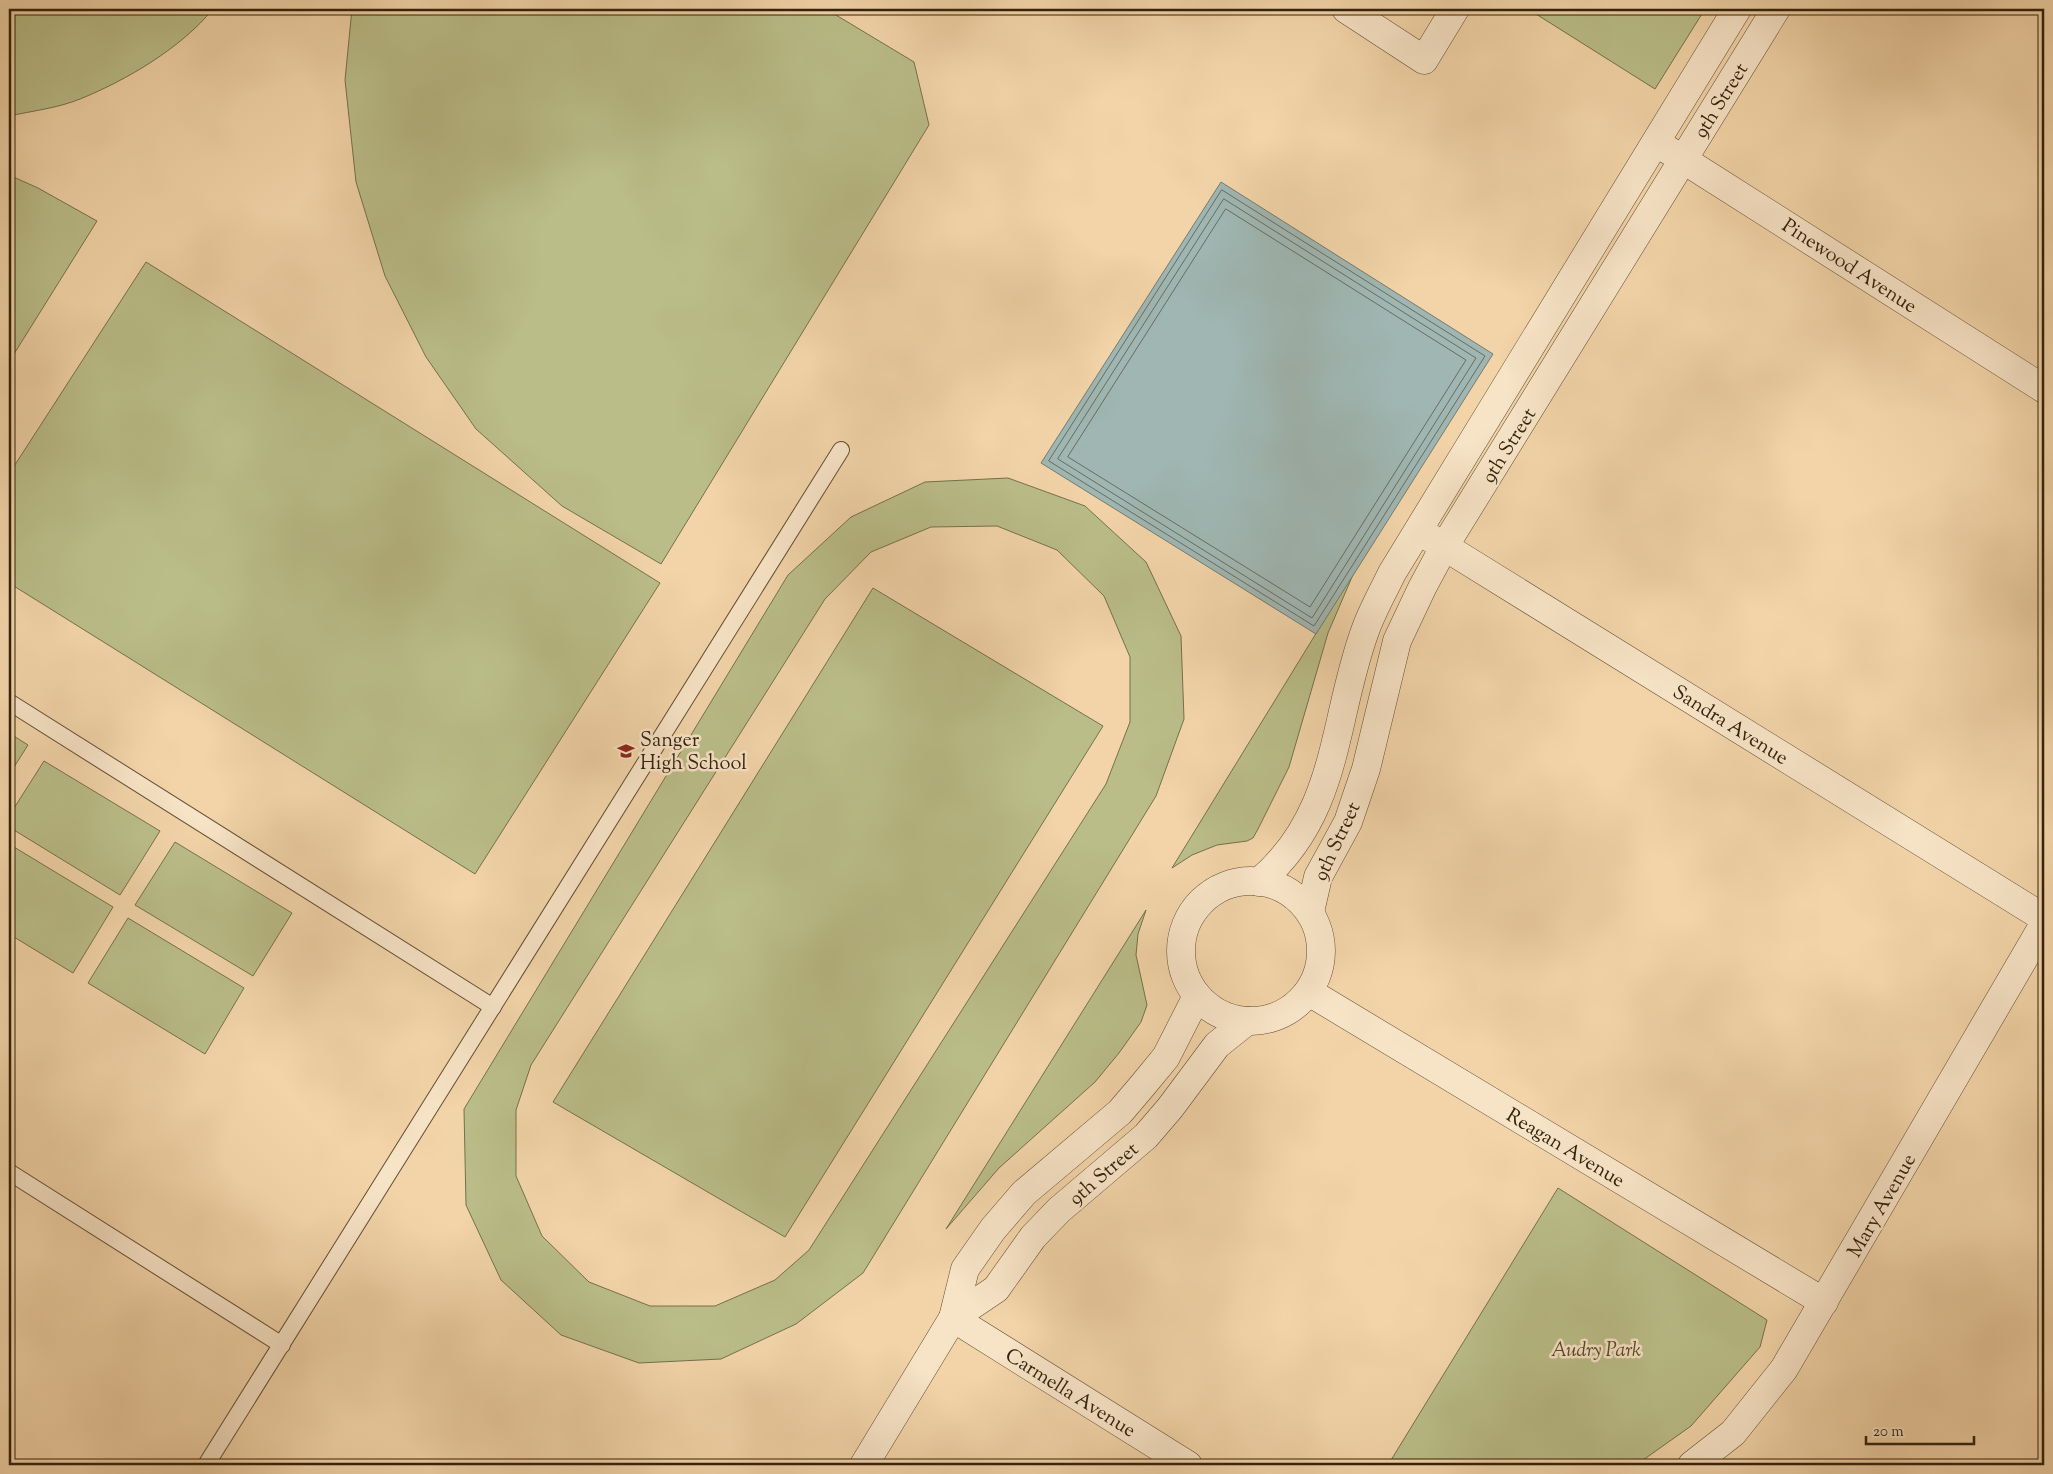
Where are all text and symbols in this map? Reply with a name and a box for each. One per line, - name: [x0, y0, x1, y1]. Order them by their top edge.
- street label: 9th Street: [1688, 58, 1757, 145]
- street label: Pinewood Avenue: [1775, 212, 1922, 322]
- street label: 9th Street: [1476, 403, 1545, 490]
- street label: Sandra Avenue: [1666, 679, 1793, 773]
- place label: Sanger High School: [640, 727, 747, 779]
- school or university icon: Sanger High School: [616, 741, 636, 761]
- street label: 9th Street: [1307, 798, 1369, 886]
- street label: Reagan Avenue: [1500, 1102, 1630, 1196]
- street label: 9th Street: [1063, 1136, 1146, 1213]
- street label: Mary Avenue: [1842, 1149, 1925, 1264]
- park label: Audry Park: [1551, 1337, 1641, 1366]
- street label: Carmella Avenue: [999, 1342, 1141, 1446]
- scale bar: [1866, 1414, 1973, 1446]
- text: 20 m: [1873, 1422, 1904, 1443]

